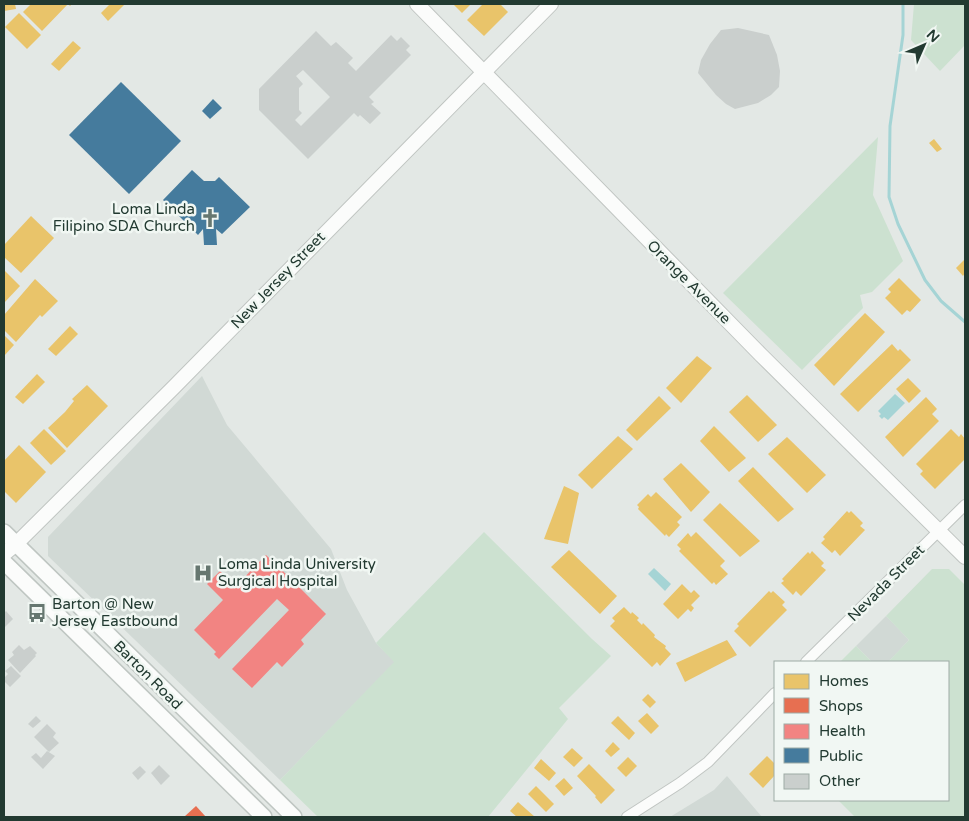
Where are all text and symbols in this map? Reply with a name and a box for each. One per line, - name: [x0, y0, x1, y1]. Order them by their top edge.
- north arrow: [899, 20, 949, 70]
- text: N: [923, 26, 943, 46]
- place label: Loma Linda Filipino SDA Church: [53, 200, 195, 235]
- church icon: Loma Linda Filipino SDA Church: [199, 207, 221, 229]
- street label: New Jersey Street: [227, 228, 329, 332]
- street label: Orange Avenue: [643, 236, 735, 328]
- street label: Nevada Street: [844, 541, 928, 625]
- place label: Loma Linda University Surgical Hospital: [218, 555, 376, 590]
- hospital icon: Loma Linda University Surgical Hospital: [192, 562, 214, 584]
- place label: Barton @ New Jersey Eastbound: [52, 595, 178, 630]
- bus stop icon: Barton @ New Jersey Eastbound: [26, 602, 48, 624]
- street label: Barton Road: [110, 637, 186, 713]
- legend: [774, 661, 949, 801]
- text: Homes: [819, 672, 869, 690]
- text: Shops: [819, 697, 863, 715]
- text: Health: [819, 722, 866, 740]
- text: Public: [819, 747, 863, 765]
- text: Other: [819, 772, 861, 790]

